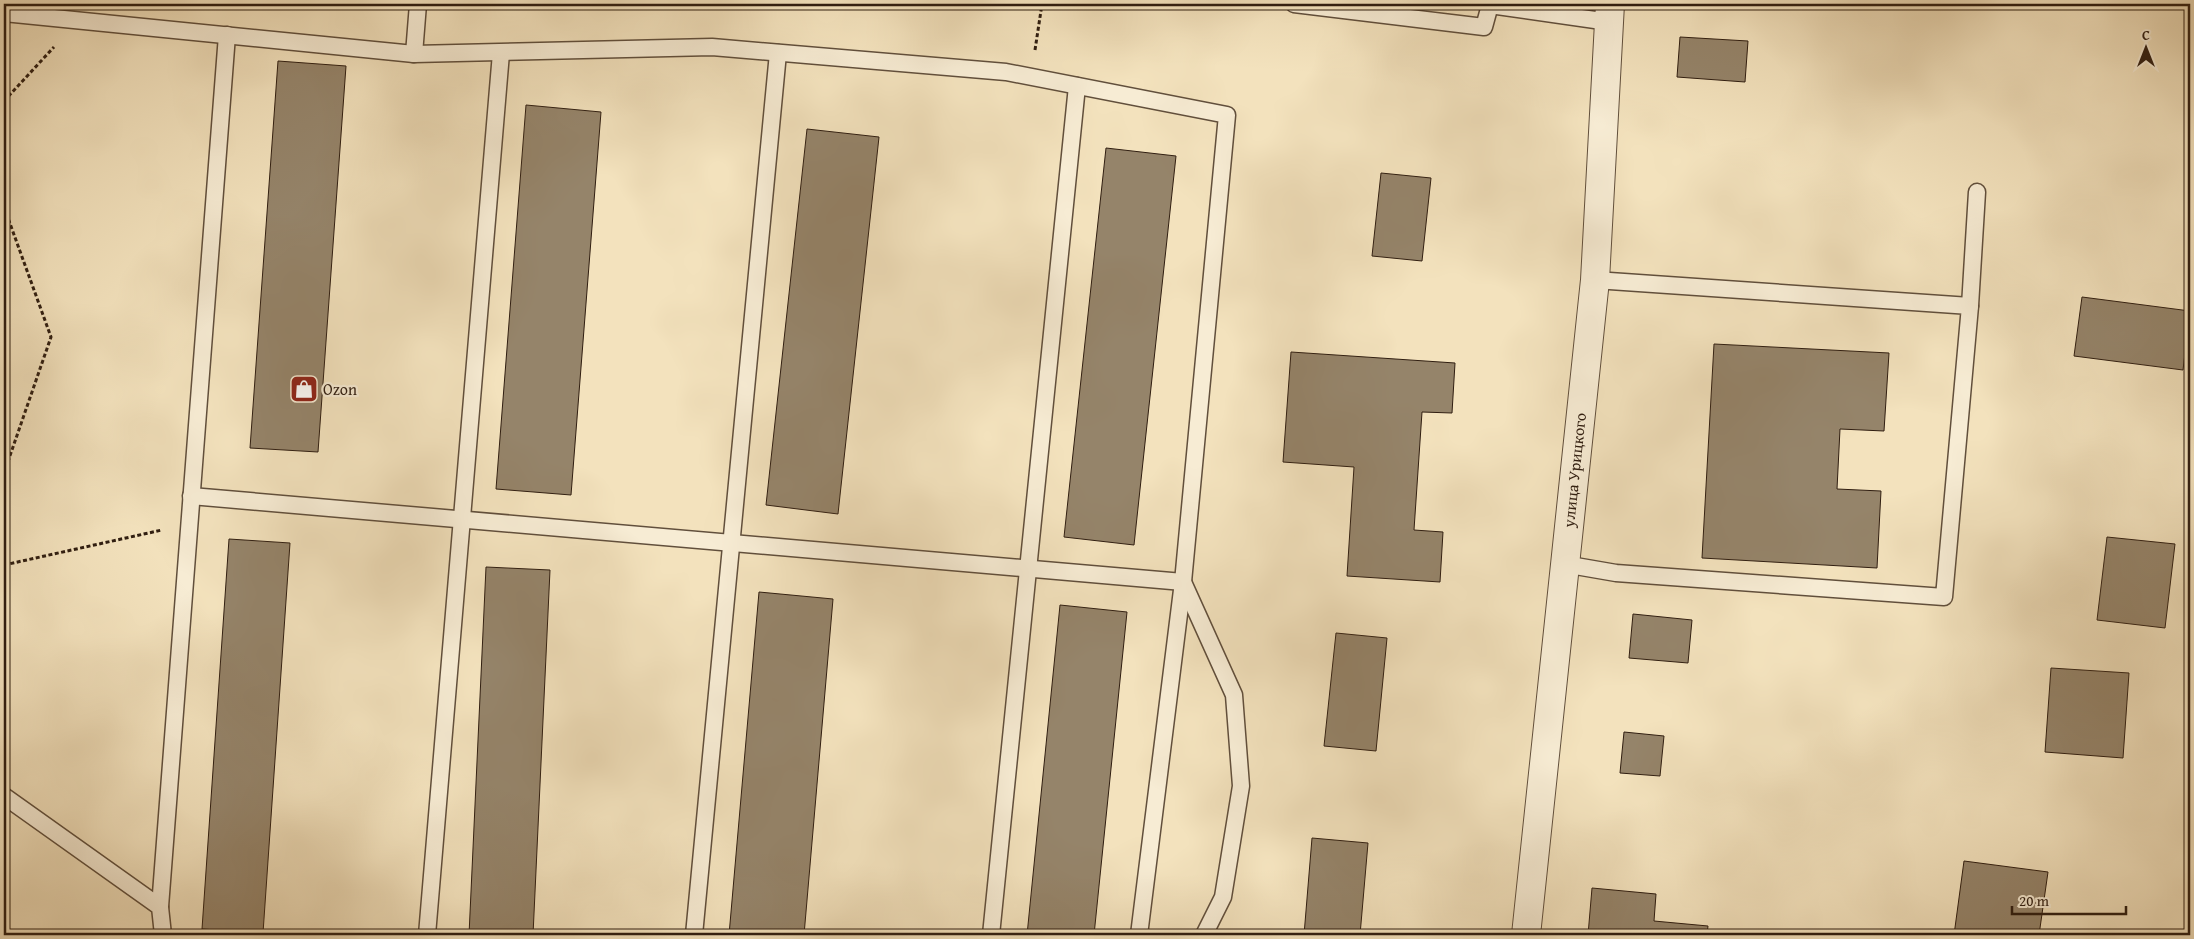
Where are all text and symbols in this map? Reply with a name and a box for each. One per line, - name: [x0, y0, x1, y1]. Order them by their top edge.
- north arrow: [2122, 22, 2172, 72]
- text: С: [2142, 25, 2150, 45]
- shop icon: Ozon: [289, 374, 319, 404]
- place label: Ozon: [323, 377, 357, 401]
- street label: улица Урицкого: [1556, 411, 1592, 530]
- scale bar: [2012, 884, 2125, 916]
- text: 20 m: [2019, 890, 2050, 911]

